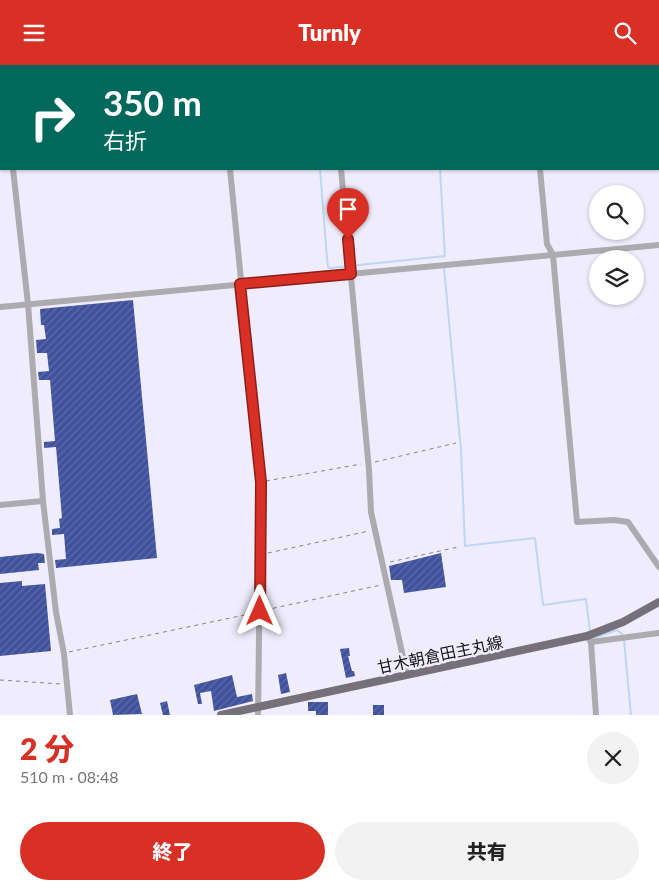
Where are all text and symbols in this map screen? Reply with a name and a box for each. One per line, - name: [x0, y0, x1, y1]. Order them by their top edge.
- icon: menu: [20, 19, 48, 47]
- text: Turnly: [298, 19, 361, 46]
- icon: search: [611, 19, 639, 47]
- text: 350 m: [103, 81, 202, 123]
- icon: right: [20, 85, 85, 150]
- text: 右折: [103, 127, 147, 154]
- map controls: [589, 185, 644, 305]
- button: search: [589, 185, 644, 240]
- pin: [327, 188, 369, 239]
- icon: arrive: [334, 195, 362, 223]
- button: layers: [589, 250, 644, 305]
- position arrow: [233, 584, 285, 636]
- street label: 甘木朝倉田主丸線: [375, 631, 505, 677]
- text: 2 分: [20, 730, 74, 766]
- button: close: [587, 732, 639, 784]
- text: 510 m · 08:48: [20, 767, 119, 786]
- button: 終了: [20, 822, 325, 880]
- button: 共有: [335, 822, 639, 880]

